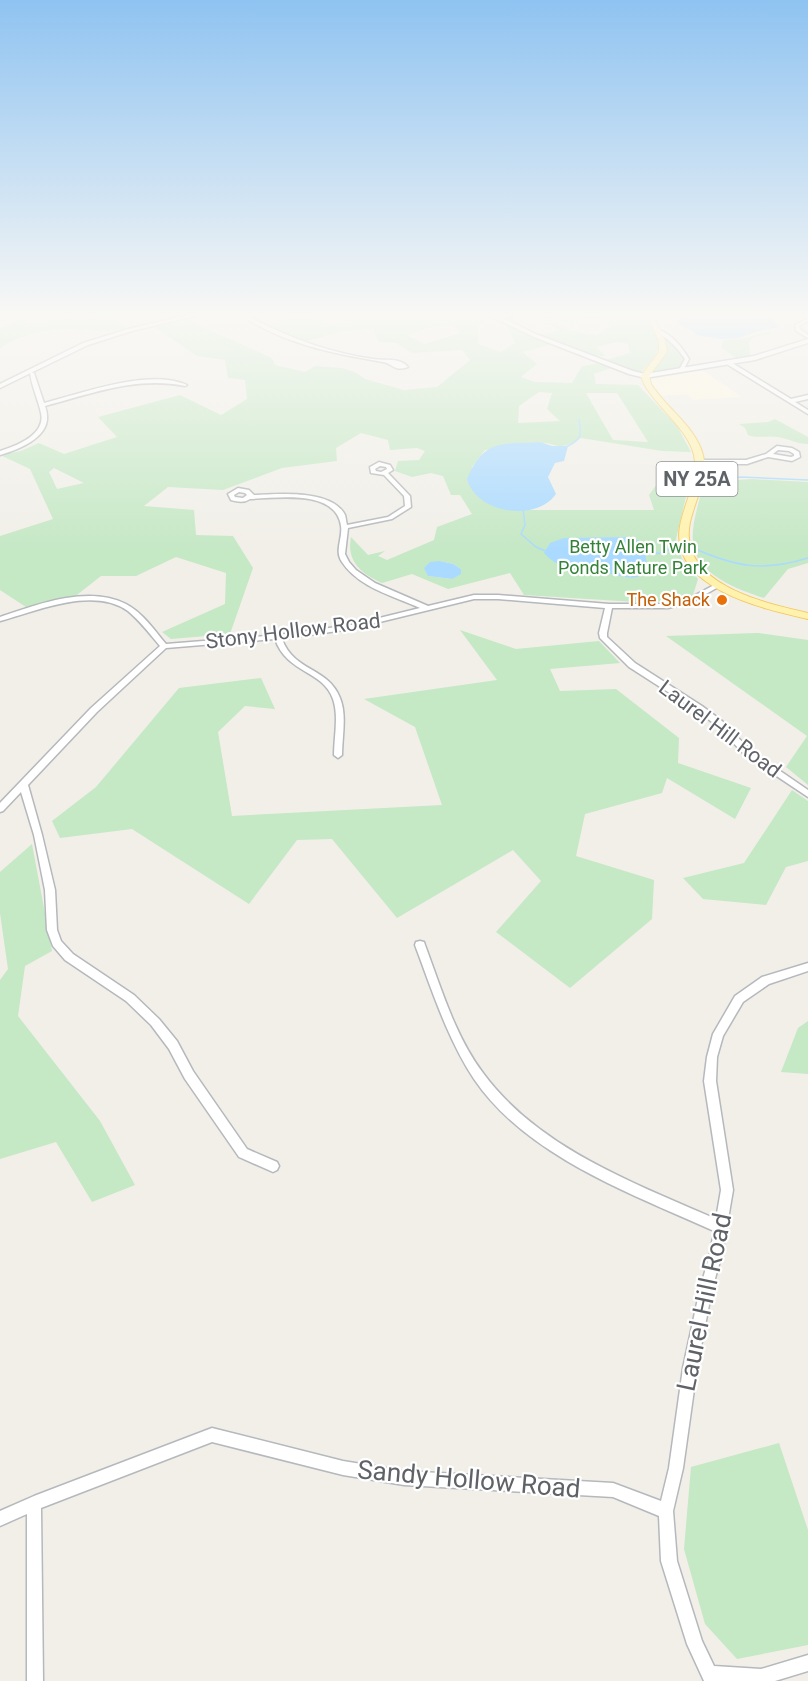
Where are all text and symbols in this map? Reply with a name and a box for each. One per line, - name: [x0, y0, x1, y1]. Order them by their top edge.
- road number: NY 25A: [656, 462, 738, 496]
- park label: Betty Allen Twin Ponds Nature Park: [558, 536, 709, 578]
- place label: The Shack: [626, 589, 711, 610]
- marker: The Shack: [715, 593, 729, 607]
- street label: Stony Hollow Road: [204, 608, 382, 654]
- street label: Laurel Hill Road: [654, 675, 786, 783]
- street label: Laurel Hill Road: [670, 1210, 738, 1394]
- street label: Sandy Hollow Road: [356, 1454, 582, 1504]

